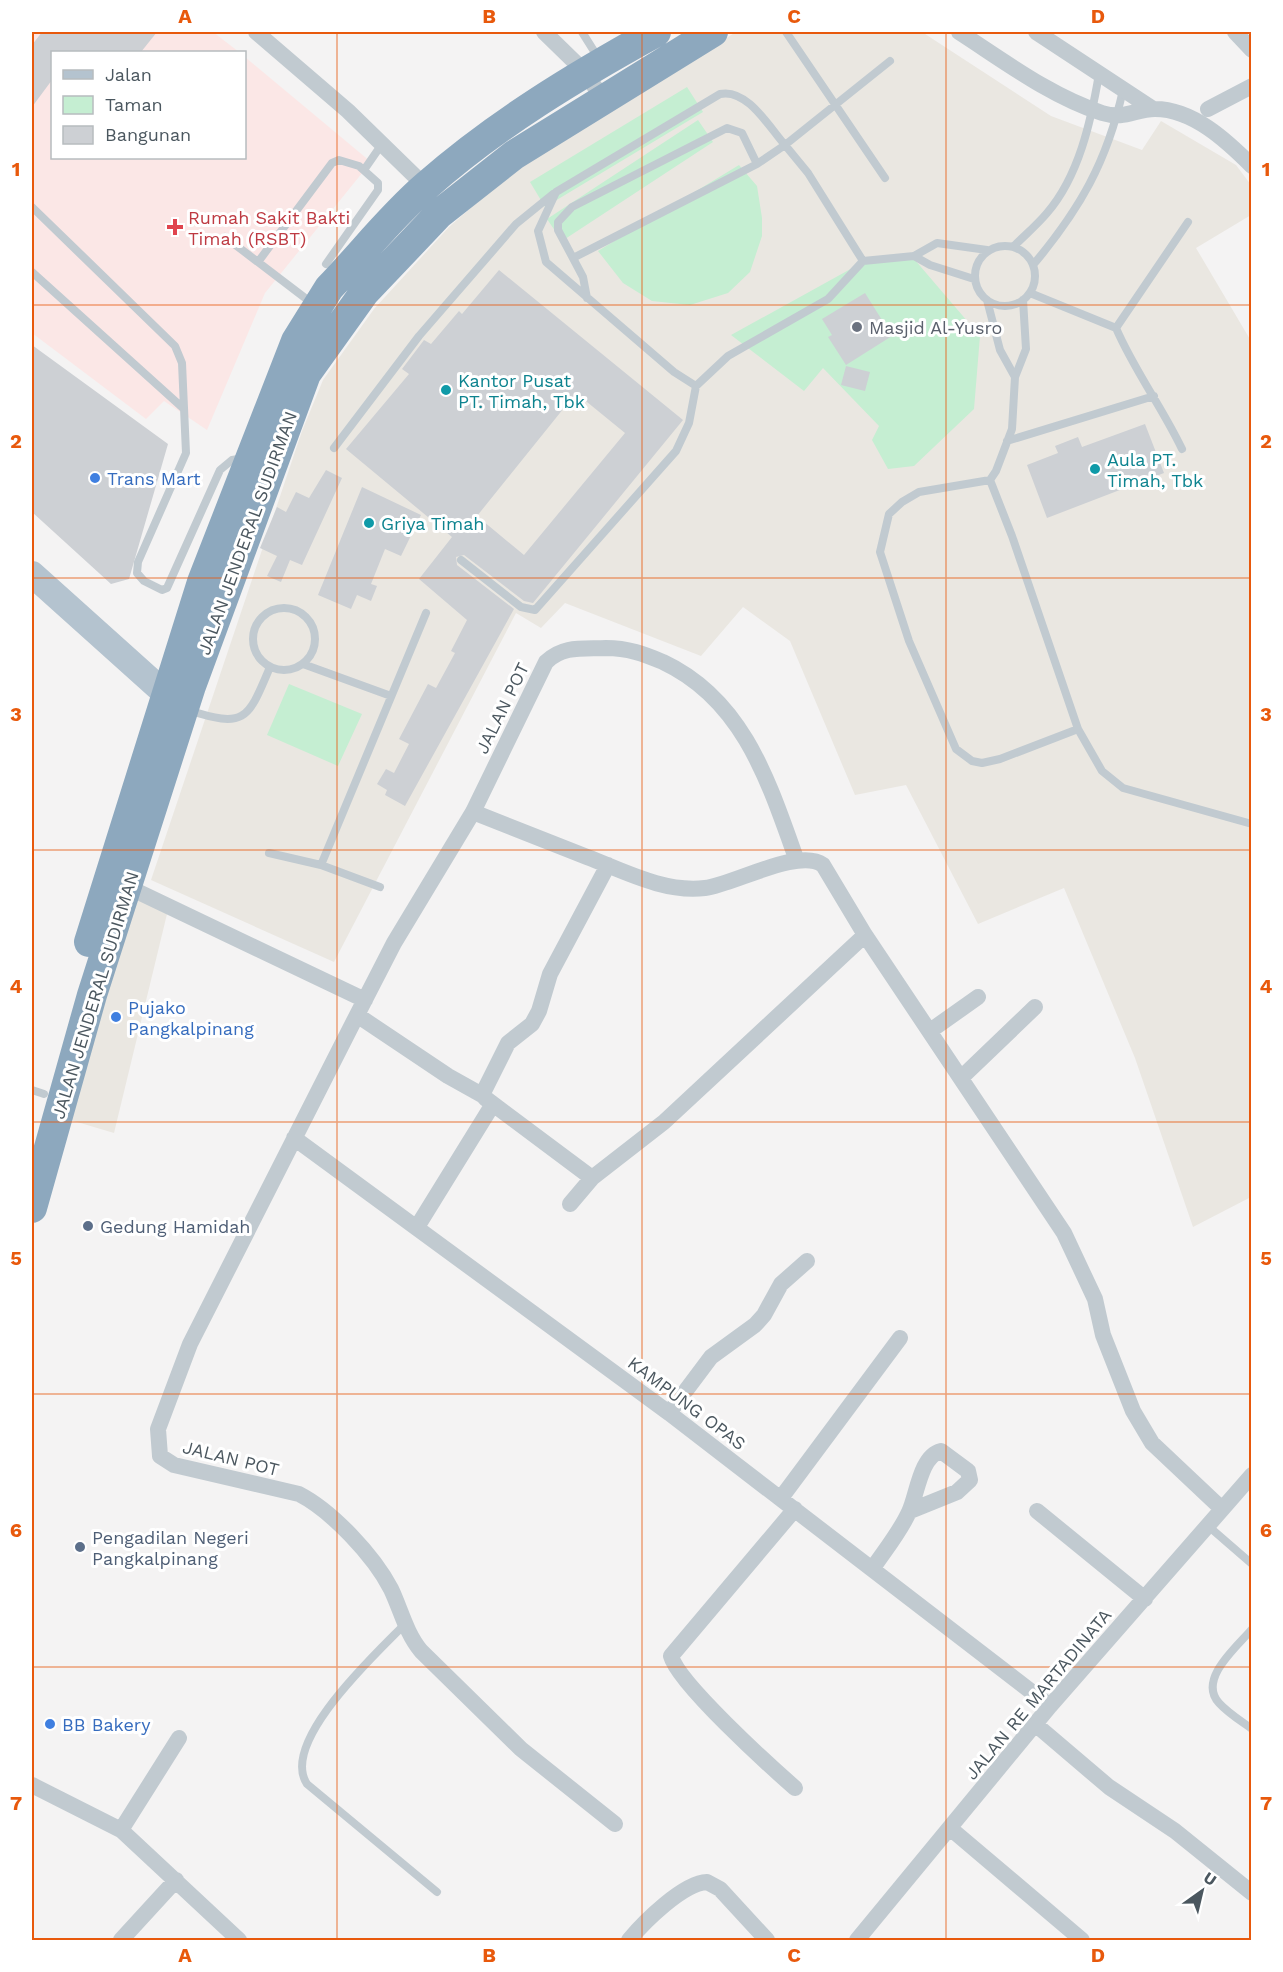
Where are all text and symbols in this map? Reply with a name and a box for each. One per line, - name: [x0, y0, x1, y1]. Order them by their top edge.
- text: A: [178, 4, 192, 28]
- text: B: [482, 4, 496, 28]
- text: C: [787, 4, 801, 28]
- text: D: [1091, 4, 1105, 28]
- legend: [51, 51, 246, 159]
- text: Jalan: [105, 64, 152, 85]
- text: Taman: [105, 94, 163, 115]
- text: Bangunan: [105, 124, 191, 145]
- text: 1: [12, 157, 20, 181]
- text: 1: [1262, 157, 1270, 181]
- place label: Rumah Sakit Bakti Timah (RSBT): [188, 207, 350, 249]
- marker: Rumah Sakit Bakti Timah (RSBT): [166, 218, 184, 236]
- place label: Masjid Al-Yusro: [869, 317, 1002, 338]
- marker: Masjid Al-Yusro: [850, 320, 864, 334]
- place label: Kantor Pusat PT. Timah, Tbk: [458, 370, 585, 412]
- marker: Kantor Pusat PT. Timah, Tbk: [439, 383, 453, 397]
- street label: JALAN JENDERAL SUDIRMAN: [193, 408, 301, 658]
- text: 2: [10, 429, 22, 453]
- text: 2: [1260, 429, 1272, 453]
- place label: Aula PT. Timah, Tbk: [1107, 449, 1203, 491]
- marker: Aula PT. Timah, Tbk: [1088, 462, 1102, 476]
- place label: Trans Mart: [107, 468, 201, 489]
- marker: Trans Mart: [88, 471, 102, 485]
- place label: Griya Timah: [381, 513, 485, 534]
- marker: Griya Timah: [362, 516, 376, 530]
- street label: JALAN POT: [471, 659, 533, 757]
- text: 3: [10, 702, 22, 726]
- text: 3: [1260, 702, 1272, 726]
- street label: JALAN JENDERAL SUDIRMAN: [47, 869, 143, 1121]
- text: 4: [10, 974, 23, 998]
- text: 4: [1260, 974, 1273, 998]
- place label: Pujako Pangkalpinang: [128, 997, 254, 1039]
- marker: Pujako Pangkalpinang: [109, 1010, 123, 1024]
- place label: Gedung Hamidah: [100, 1216, 251, 1237]
- marker: Gedung Hamidah: [81, 1219, 95, 1233]
- text: 5: [10, 1246, 22, 1270]
- text: 5: [1260, 1246, 1272, 1270]
- street label: KAMPUNG OPAS: [624, 1352, 750, 1454]
- street label: JALAN POT: [181, 1436, 281, 1480]
- text: 6: [10, 1518, 22, 1542]
- text: 6: [1260, 1518, 1272, 1542]
- place label: Pengadilan Negeri Pangkalpinang: [92, 1527, 249, 1569]
- marker: Pengadilan Negeri Pangkalpinang: [73, 1540, 87, 1554]
- street label: JALAN RE MARTADINATA: [960, 1604, 1116, 1784]
- place label: BB Bakery: [62, 1714, 151, 1735]
- marker: BB Bakery: [43, 1717, 57, 1731]
- text: 7: [10, 1791, 22, 1815]
- text: 7: [1260, 1791, 1272, 1815]
- north arrow: [1172, 1861, 1232, 1921]
- text: U: [1200, 1868, 1220, 1890]
- text: A: [178, 1943, 192, 1967]
- text: B: [482, 1943, 496, 1967]
- text: C: [787, 1943, 801, 1967]
- text: D: [1091, 1943, 1105, 1967]

